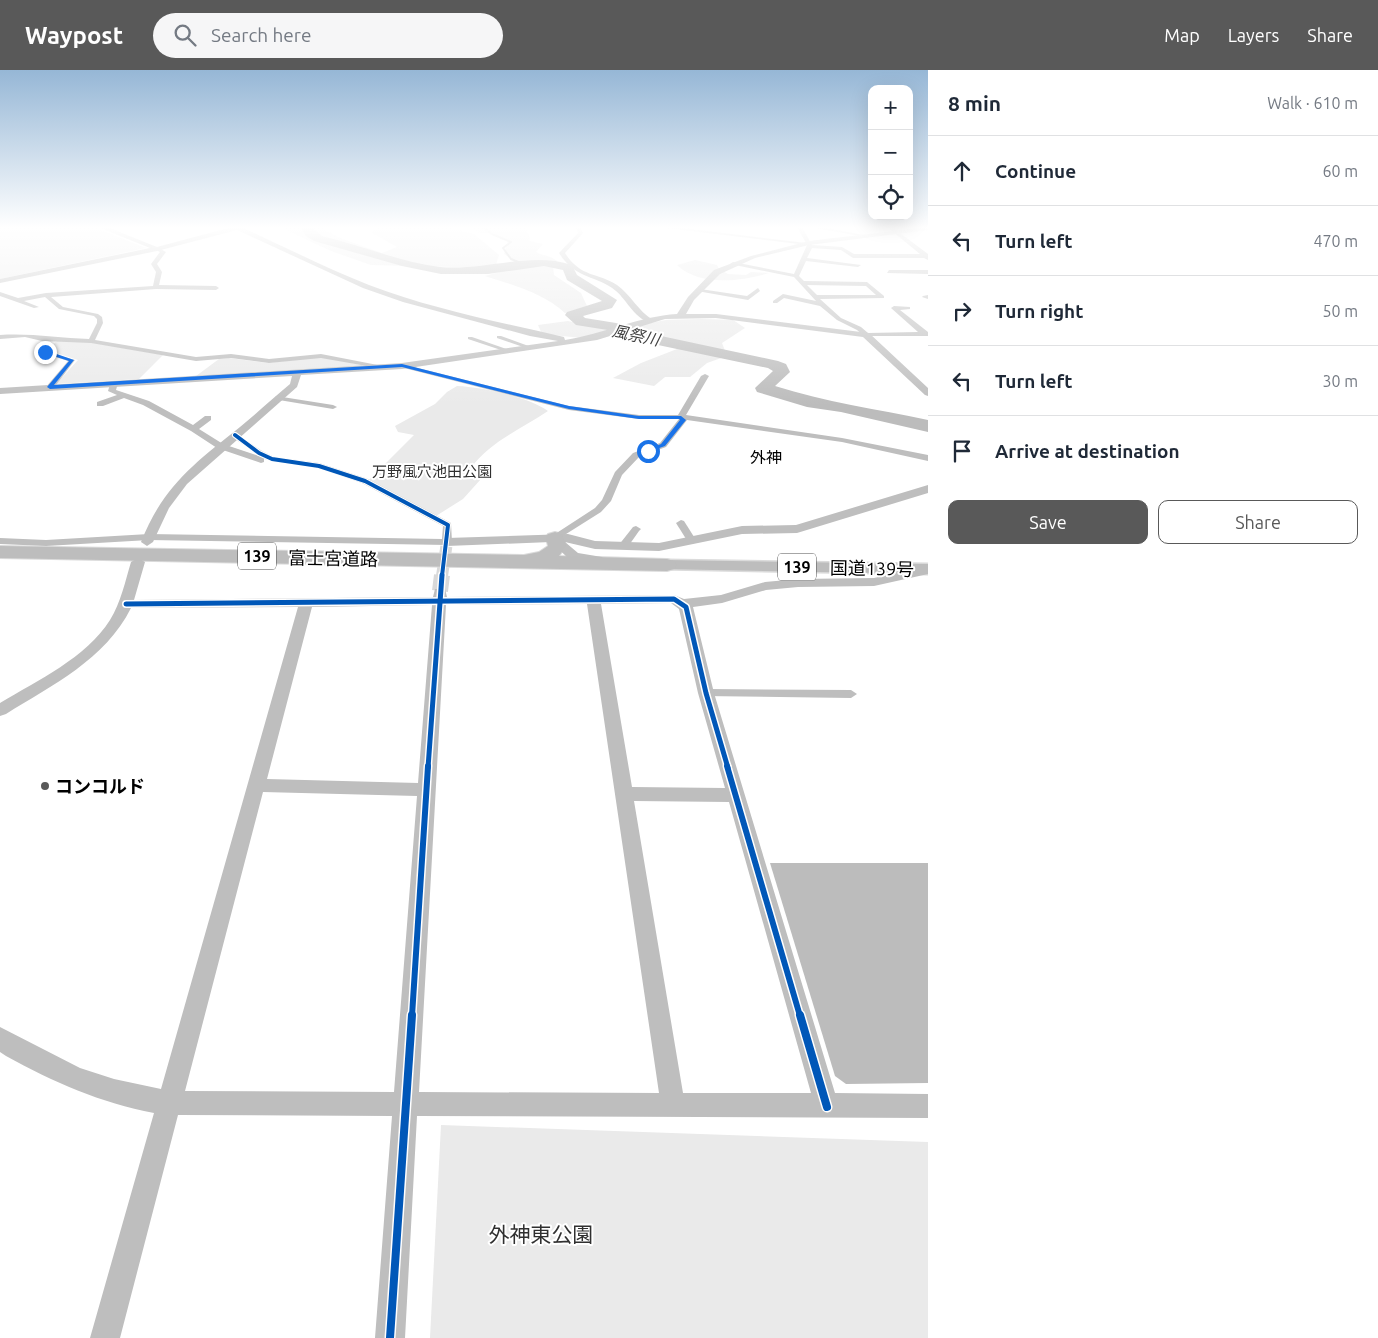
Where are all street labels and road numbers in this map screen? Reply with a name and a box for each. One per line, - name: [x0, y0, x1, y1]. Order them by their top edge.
- road number: 139: [238, 542, 276, 570]
- street label: 富士宮道路: [288, 547, 378, 569]
- road number: 139: [778, 554, 816, 581]
- street label: 国道139号: [830, 557, 914, 579]

